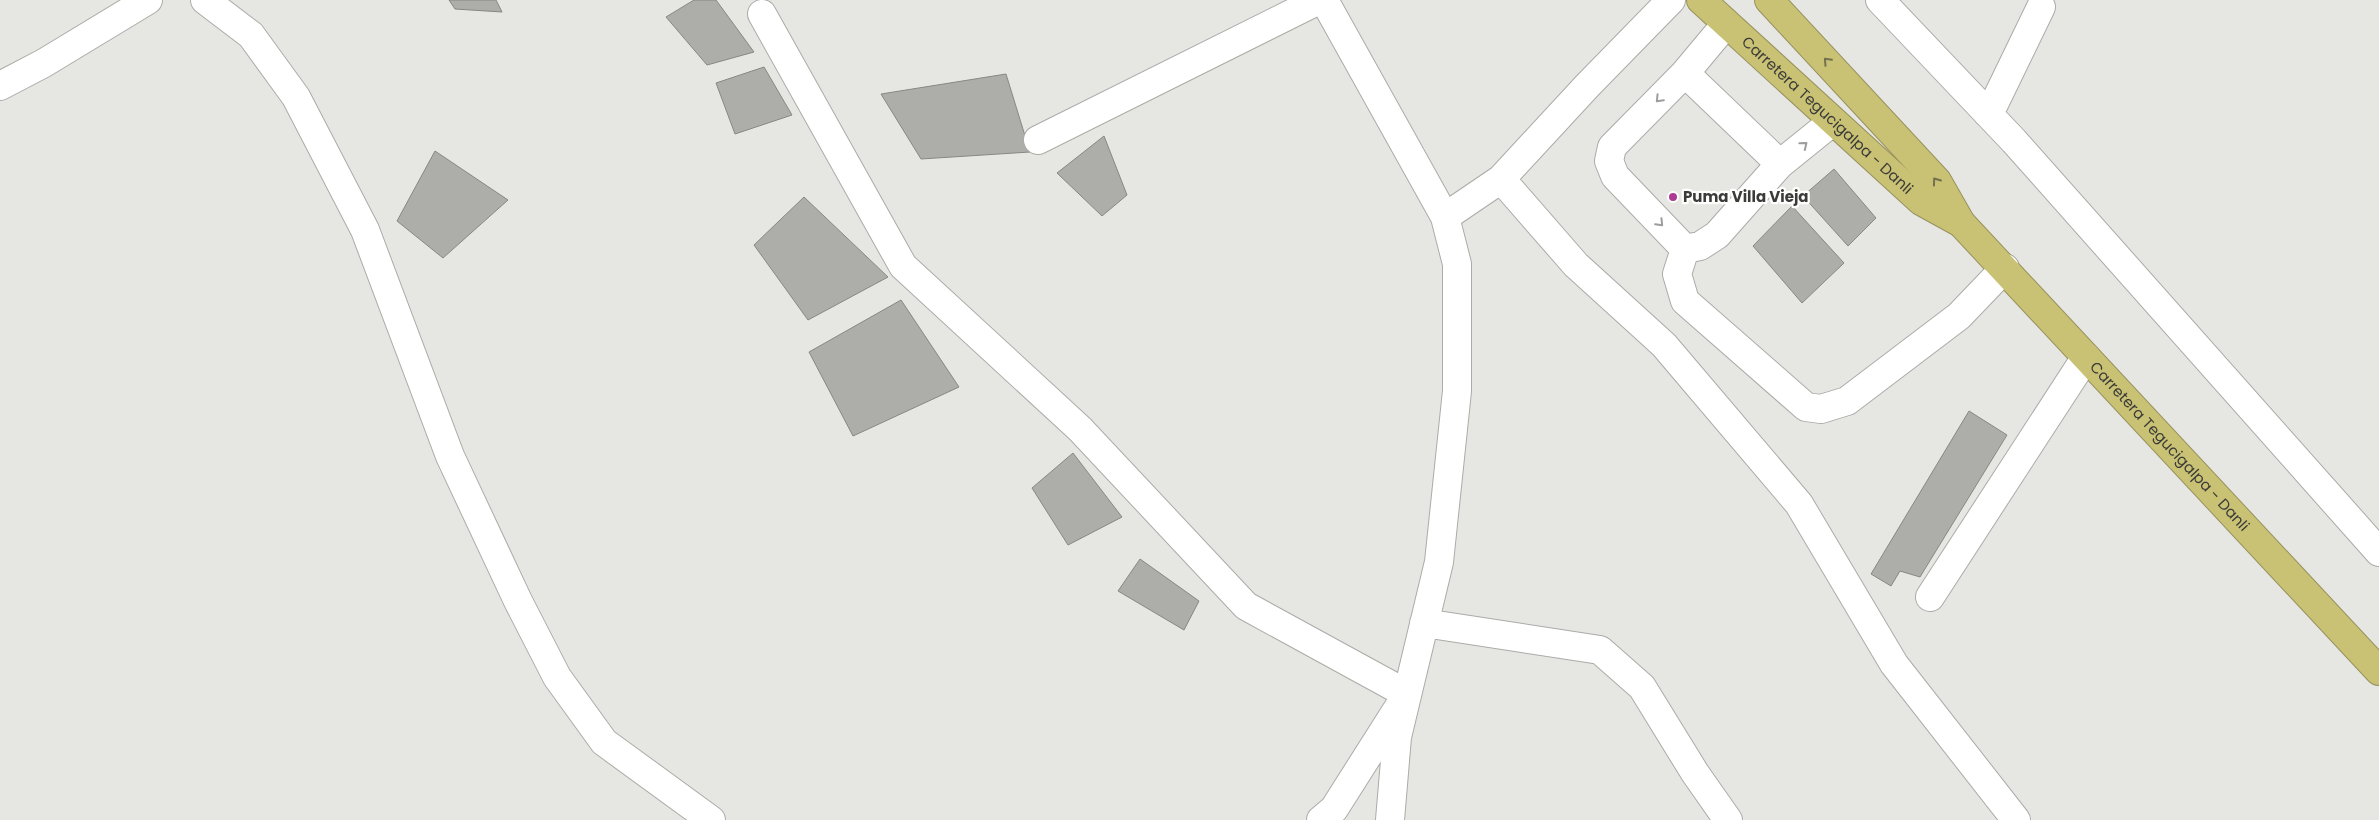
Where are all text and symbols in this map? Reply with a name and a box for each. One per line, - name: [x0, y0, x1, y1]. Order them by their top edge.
- street label: Carretera Tegucigalpa - Danli: [1737, 31, 1918, 199]
- one-way arrow: [1824, 58, 1833, 67]
- one-way arrow: [1655, 93, 1664, 102]
- one-way arrow: [1798, 142, 1807, 150]
- one-way arrow: [1933, 177, 1942, 187]
- place label: Puma Villa Vieja: [1683, 186, 1809, 207]
- marker: Puma Villa Vieja: [1667, 191, 1679, 203]
- one-way arrow: [1654, 217, 1663, 226]
- street label: Carretera Tegucigalpa - Danli: [2085, 357, 2254, 536]

